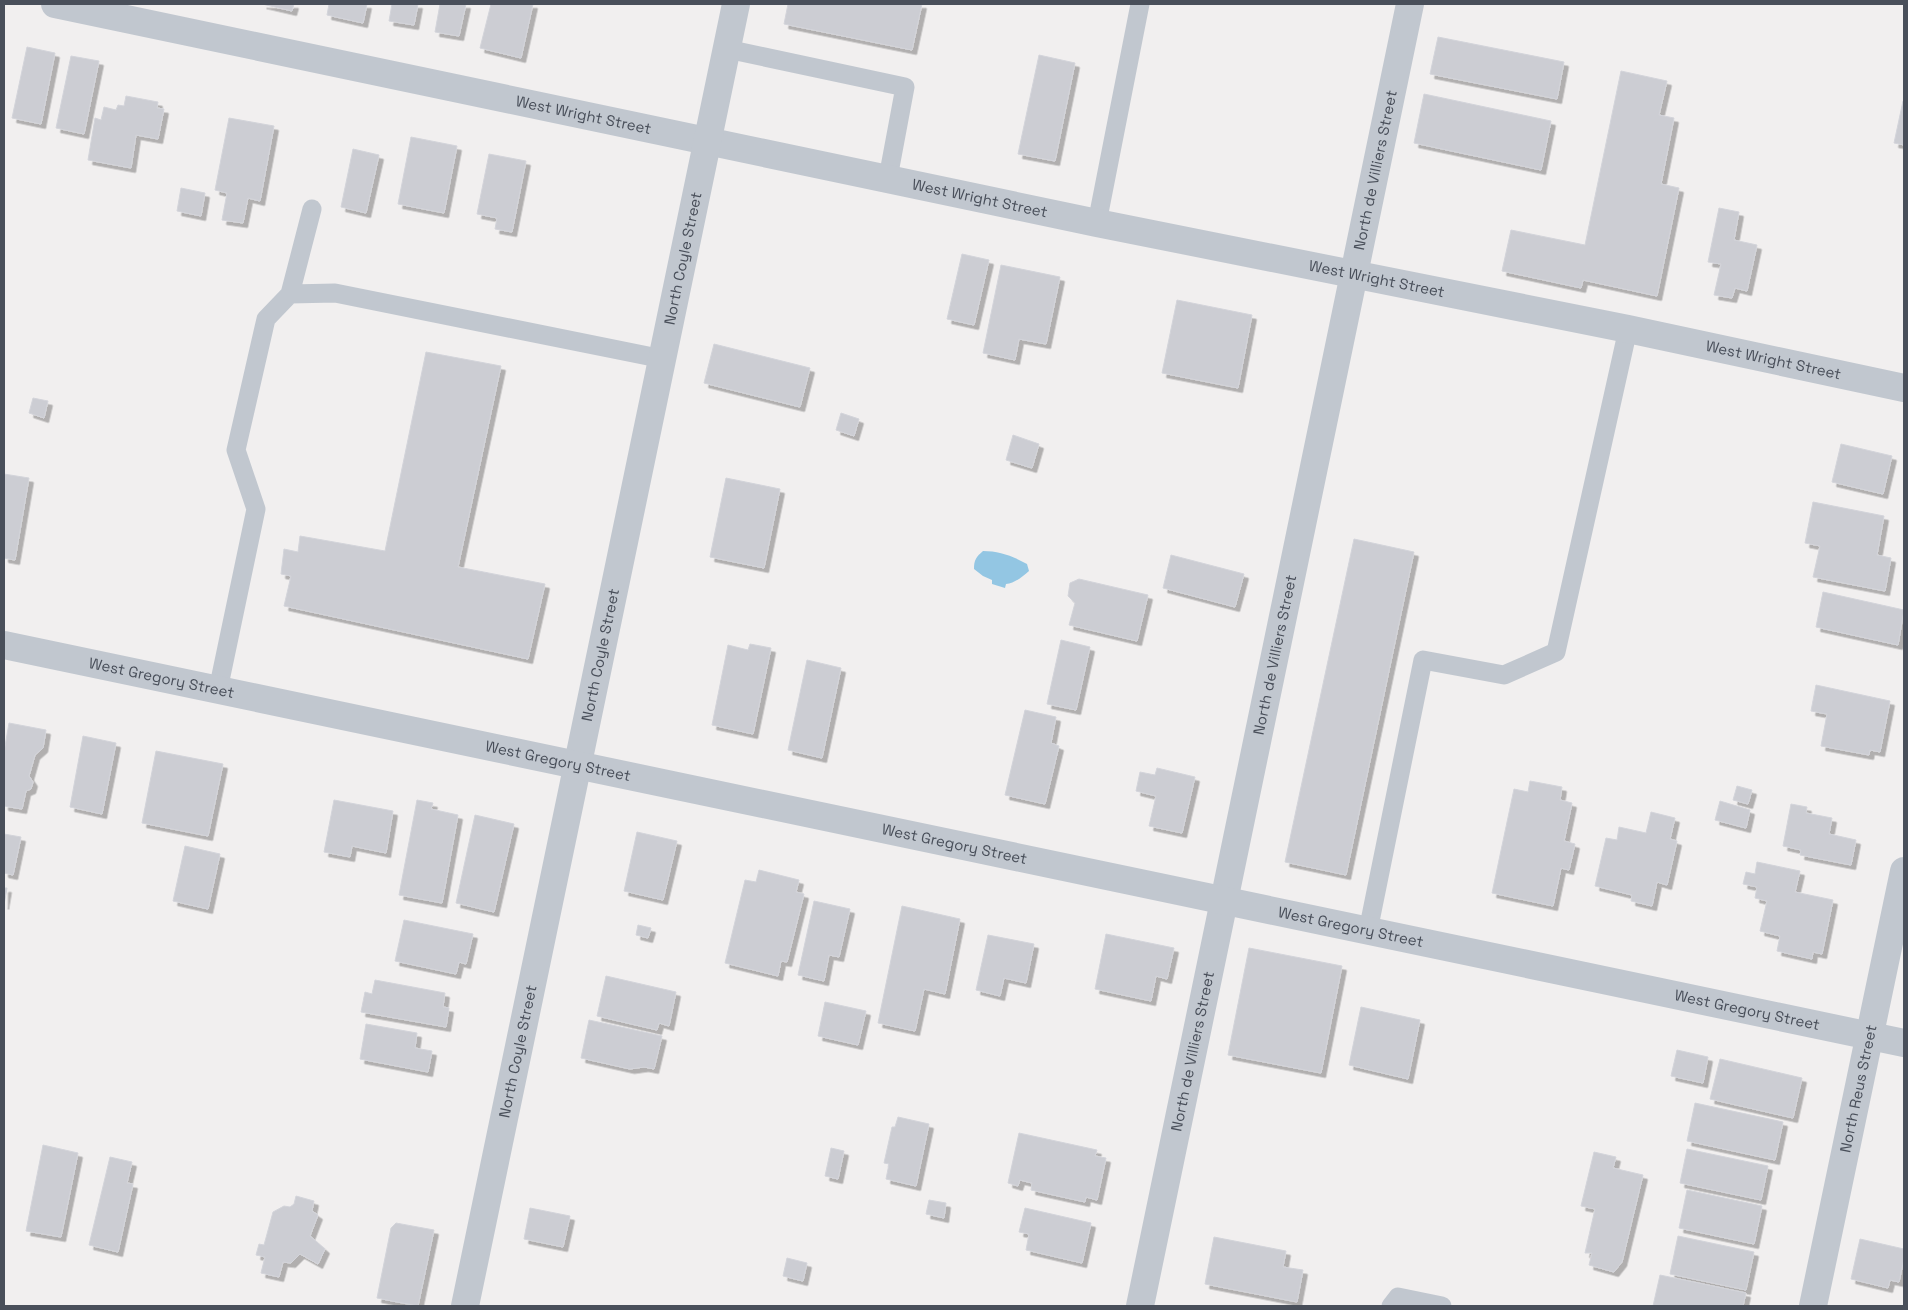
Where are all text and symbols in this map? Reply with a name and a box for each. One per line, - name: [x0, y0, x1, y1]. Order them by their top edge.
- street label: North de Villiers Street: [1349, 88, 1401, 252]
- street label: West Wright Street: [514, 91, 653, 138]
- street label: West Wright Street: [910, 174, 1049, 221]
- street label: North Coyle Street: [659, 190, 706, 327]
- street label: West Wright Street: [1307, 256, 1446, 301]
- street label: West Wright Street: [1704, 336, 1843, 383]
- street label: North de Villiers Street: [1249, 573, 1300, 737]
- street label: North Coyle Street: [577, 587, 623, 723]
- street label: West Gregory Street: [87, 653, 236, 702]
- street label: West Gregory Street: [484, 736, 633, 785]
- street label: West Gregory Street: [880, 819, 1029, 868]
- street label: West Gregory Street: [1276, 902, 1425, 951]
- street label: North de Villiers Street: [1166, 969, 1218, 1133]
- street label: North Coyle Street: [494, 983, 541, 1120]
- street label: West Gregory Street: [1673, 985, 1822, 1034]
- street label: North Reus Street: [1835, 1023, 1881, 1154]

